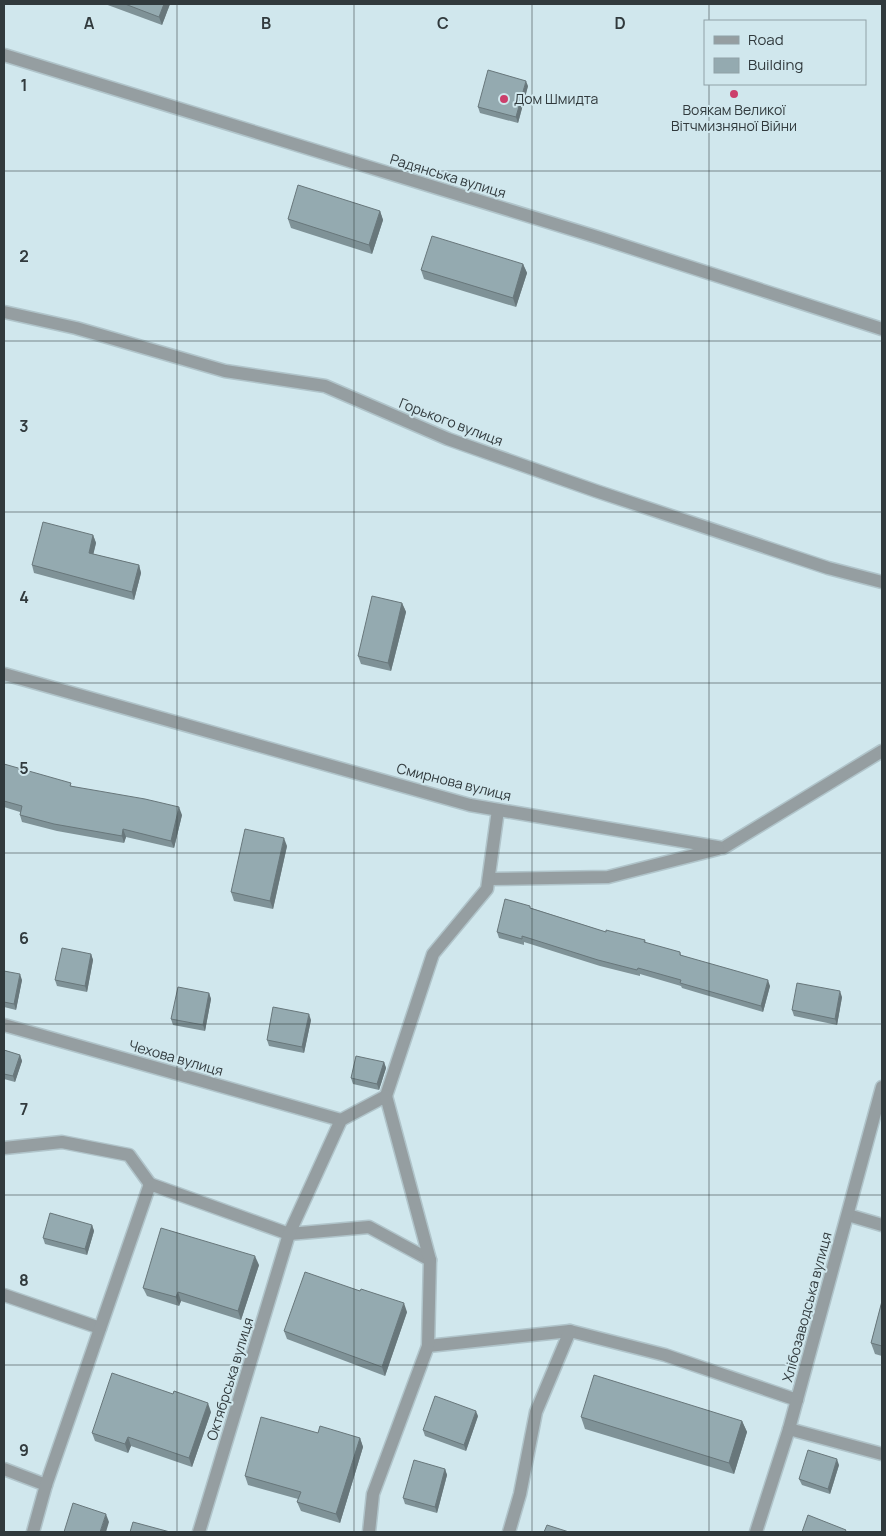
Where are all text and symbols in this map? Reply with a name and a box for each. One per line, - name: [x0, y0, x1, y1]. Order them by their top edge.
- text: A: [84, 12, 95, 34]
- text: B: [261, 12, 271, 34]
- text: C: [437, 12, 449, 34]
- text: D: [614, 12, 626, 34]
- legend: [704, 20, 866, 85]
- text: Road: [748, 29, 784, 50]
- text: Building: [748, 54, 803, 75]
- text: 1: [20, 74, 28, 96]
- marker: Воякам Великої Вітчмизняної Війни: [728, 88, 740, 100]
- place label: Дом Шмидта: [514, 89, 598, 108]
- marker: Дом Шмидта: [498, 93, 510, 105]
- place label: Воякам Великої Вітчмизняної Війни: [671, 100, 797, 135]
- street label: Радянська вулиця: [388, 149, 508, 202]
- text: 2: [19, 245, 29, 267]
- street label: Горького вулиця: [396, 393, 506, 450]
- text: 3: [19, 415, 29, 437]
- text: 4: [19, 586, 29, 608]
- text: 5: [19, 757, 29, 779]
- street label: Смирнова вулиця: [395, 758, 513, 805]
- text: 6: [19, 927, 29, 949]
- street label: Чехова вулиця: [127, 1035, 226, 1080]
- text: 7: [20, 1098, 28, 1120]
- street label: Хлібозаводська вулиця: [777, 1230, 836, 1384]
- text: 8: [19, 1269, 29, 1291]
- street label: Октябрська вулиця: [202, 1315, 257, 1443]
- text: 9: [19, 1439, 29, 1461]

